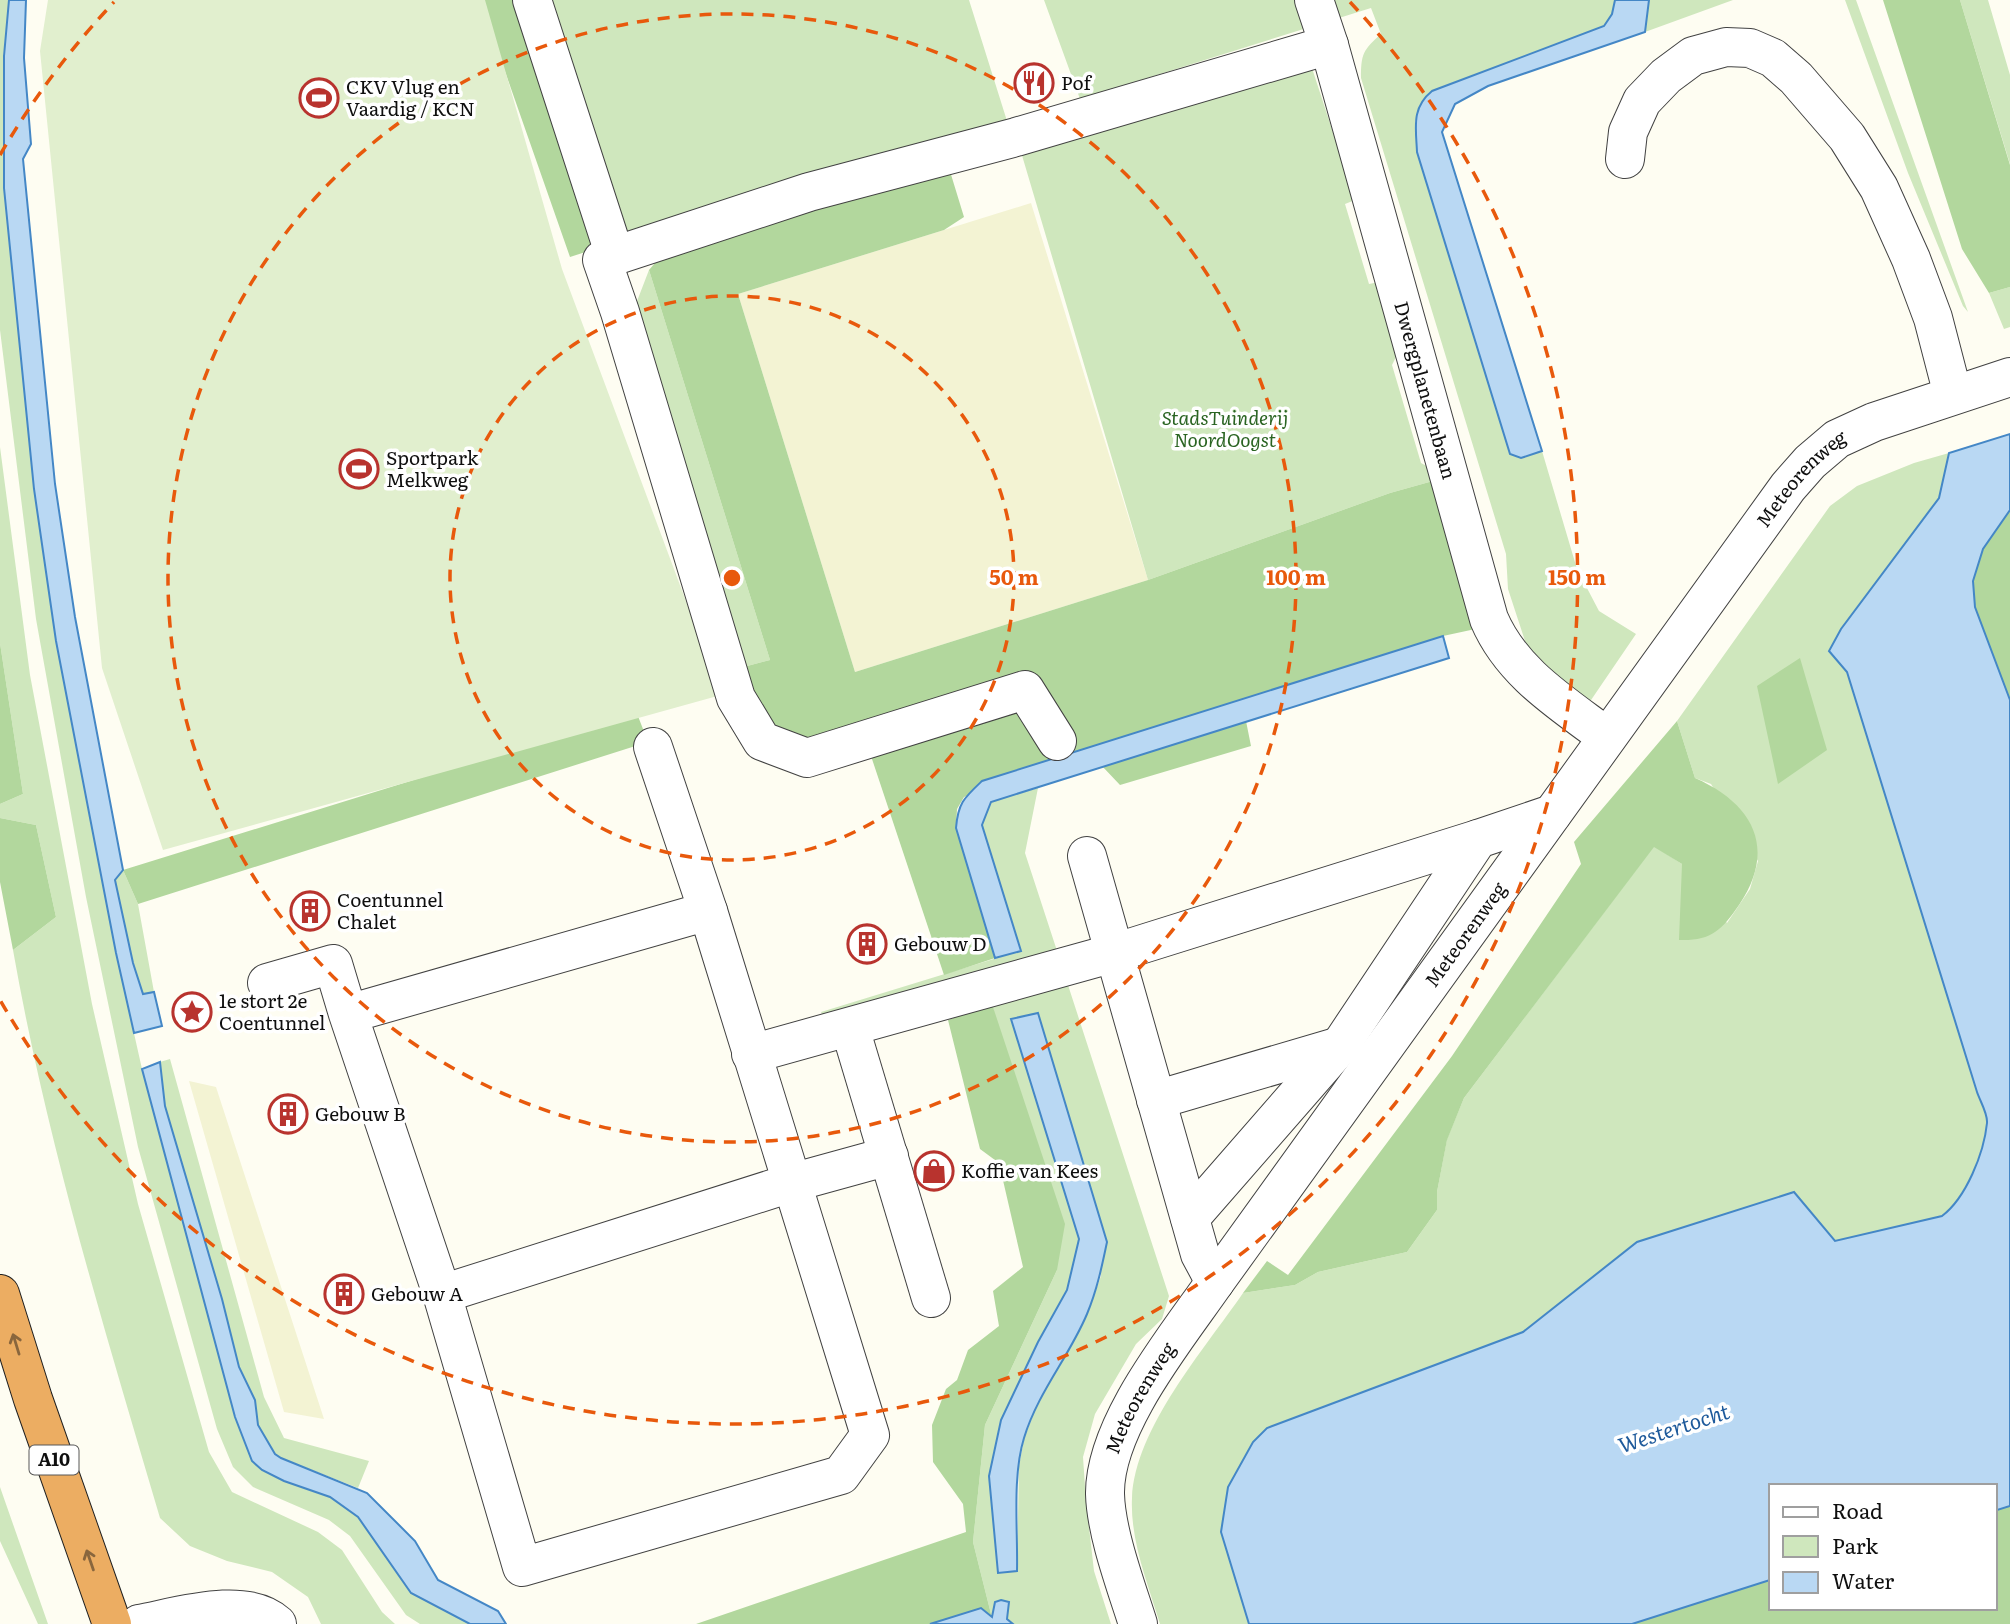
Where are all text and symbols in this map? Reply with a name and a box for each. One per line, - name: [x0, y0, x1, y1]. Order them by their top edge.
- restaurant icon: Pof: [1013, 62, 1055, 104]
- place label: Pof: [1061, 68, 1093, 96]
- place label: CKV Vlug en Vaardig / KCN: [346, 72, 475, 122]
- sports icon: CKV Vlug en Vaardig / KCN: [298, 77, 340, 119]
- street label: Dwergplanetenbaan: [1388, 298, 1464, 482]
- park label: StadsTuinderij NoordOogst: [1162, 403, 1288, 453]
- street label: Meteorenweg: [1749, 422, 1850, 532]
- place label: Sportpark Melkweg: [386, 443, 479, 493]
- sports icon: Sportpark Melkweg: [338, 448, 380, 490]
- text: 50 m: [989, 560, 1039, 591]
- text: 100 m: [1266, 560, 1326, 591]
- text: 150 m: [1548, 560, 1606, 591]
- centre of rings: [720, 566, 744, 590]
- street label: Meteorenweg: [1417, 875, 1512, 992]
- place label: Coentunnel Chalet: [337, 885, 443, 935]
- building icon: Coentunnel Chalet: [289, 890, 331, 932]
- building icon: Gebouw D: [846, 923, 888, 965]
- place label: Gebouw D: [894, 929, 986, 957]
- place label: 1e stort 2e Coentunnel: [219, 986, 325, 1036]
- place icon: 1e stort 2e Coentunnel: [171, 991, 213, 1033]
- building icon: Gebouw B: [267, 1093, 309, 1135]
- place label: Gebouw B: [315, 1099, 405, 1127]
- shop icon: Koffie van Kees: [913, 1150, 955, 1192]
- place label: Koffie van Kees: [961, 1156, 1098, 1184]
- building icon: Gebouw A: [323, 1273, 365, 1315]
- place label: Gebouw A: [371, 1279, 463, 1307]
- one-way arrow: [8, 1334, 21, 1356]
- street label: Meteorenweg: [1097, 1336, 1181, 1457]
- water label: Westertocht: [1614, 1394, 1733, 1459]
- road number: A10: [30, 1446, 78, 1475]
- legend: [1769, 1484, 1996, 1610]
- text: Road: [1832, 1494, 1883, 1525]
- text: Park: [1832, 1529, 1878, 1560]
- one-way arrow: [82, 1549, 95, 1571]
- text: Water: [1832, 1564, 1894, 1595]

